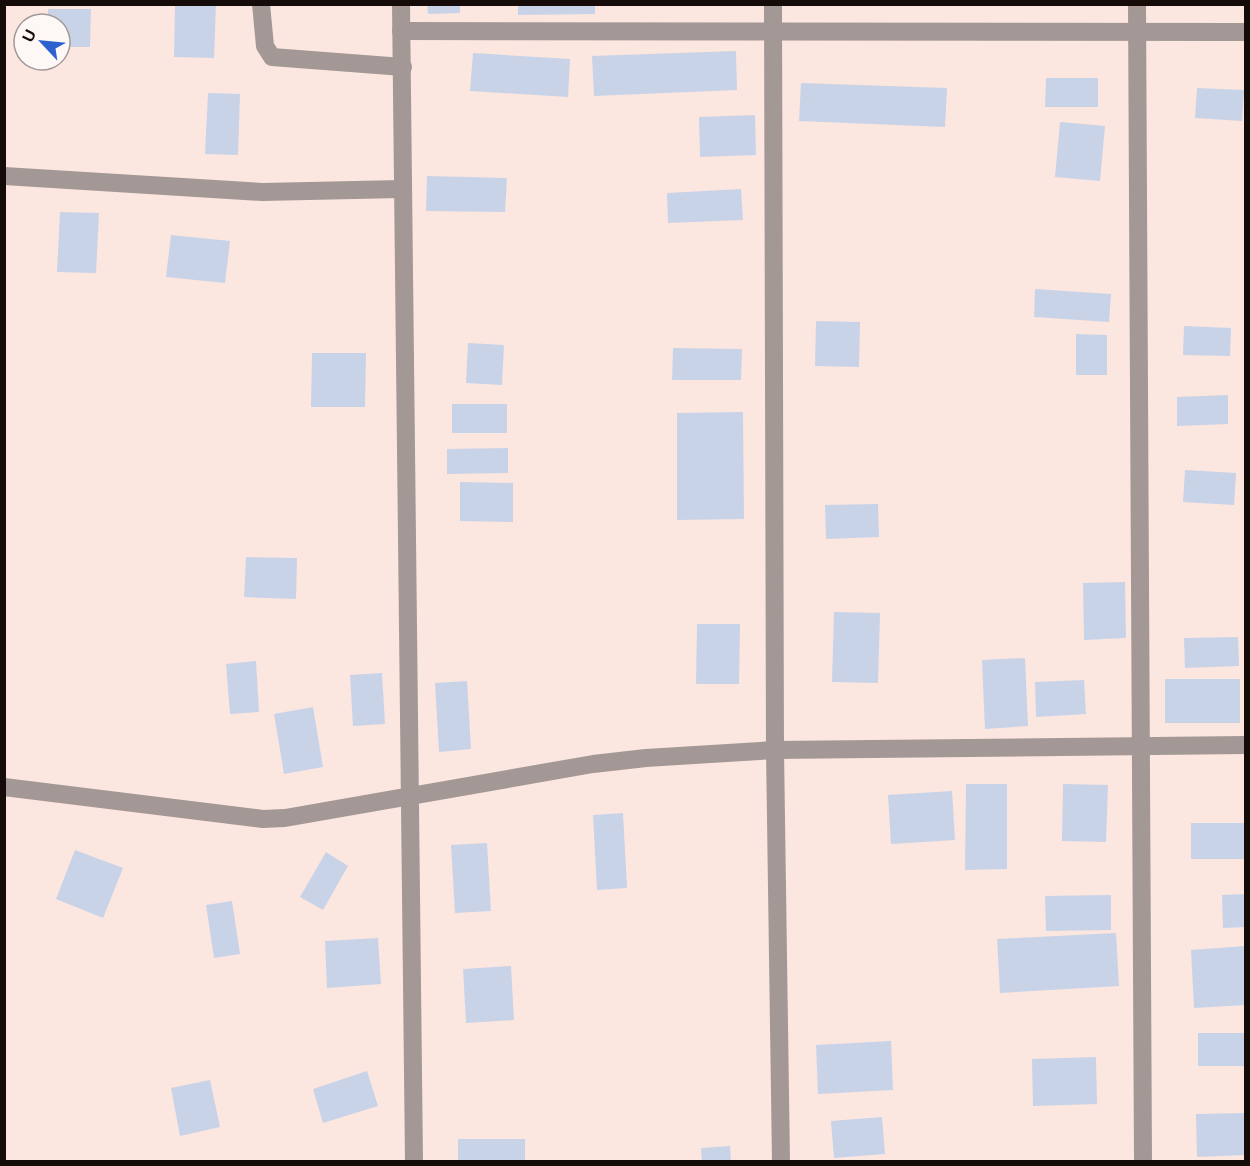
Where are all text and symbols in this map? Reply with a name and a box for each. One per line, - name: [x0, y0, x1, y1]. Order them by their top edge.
- north arrow: [12, 12, 72, 72]
- text: U: [19, 27, 39, 45]

